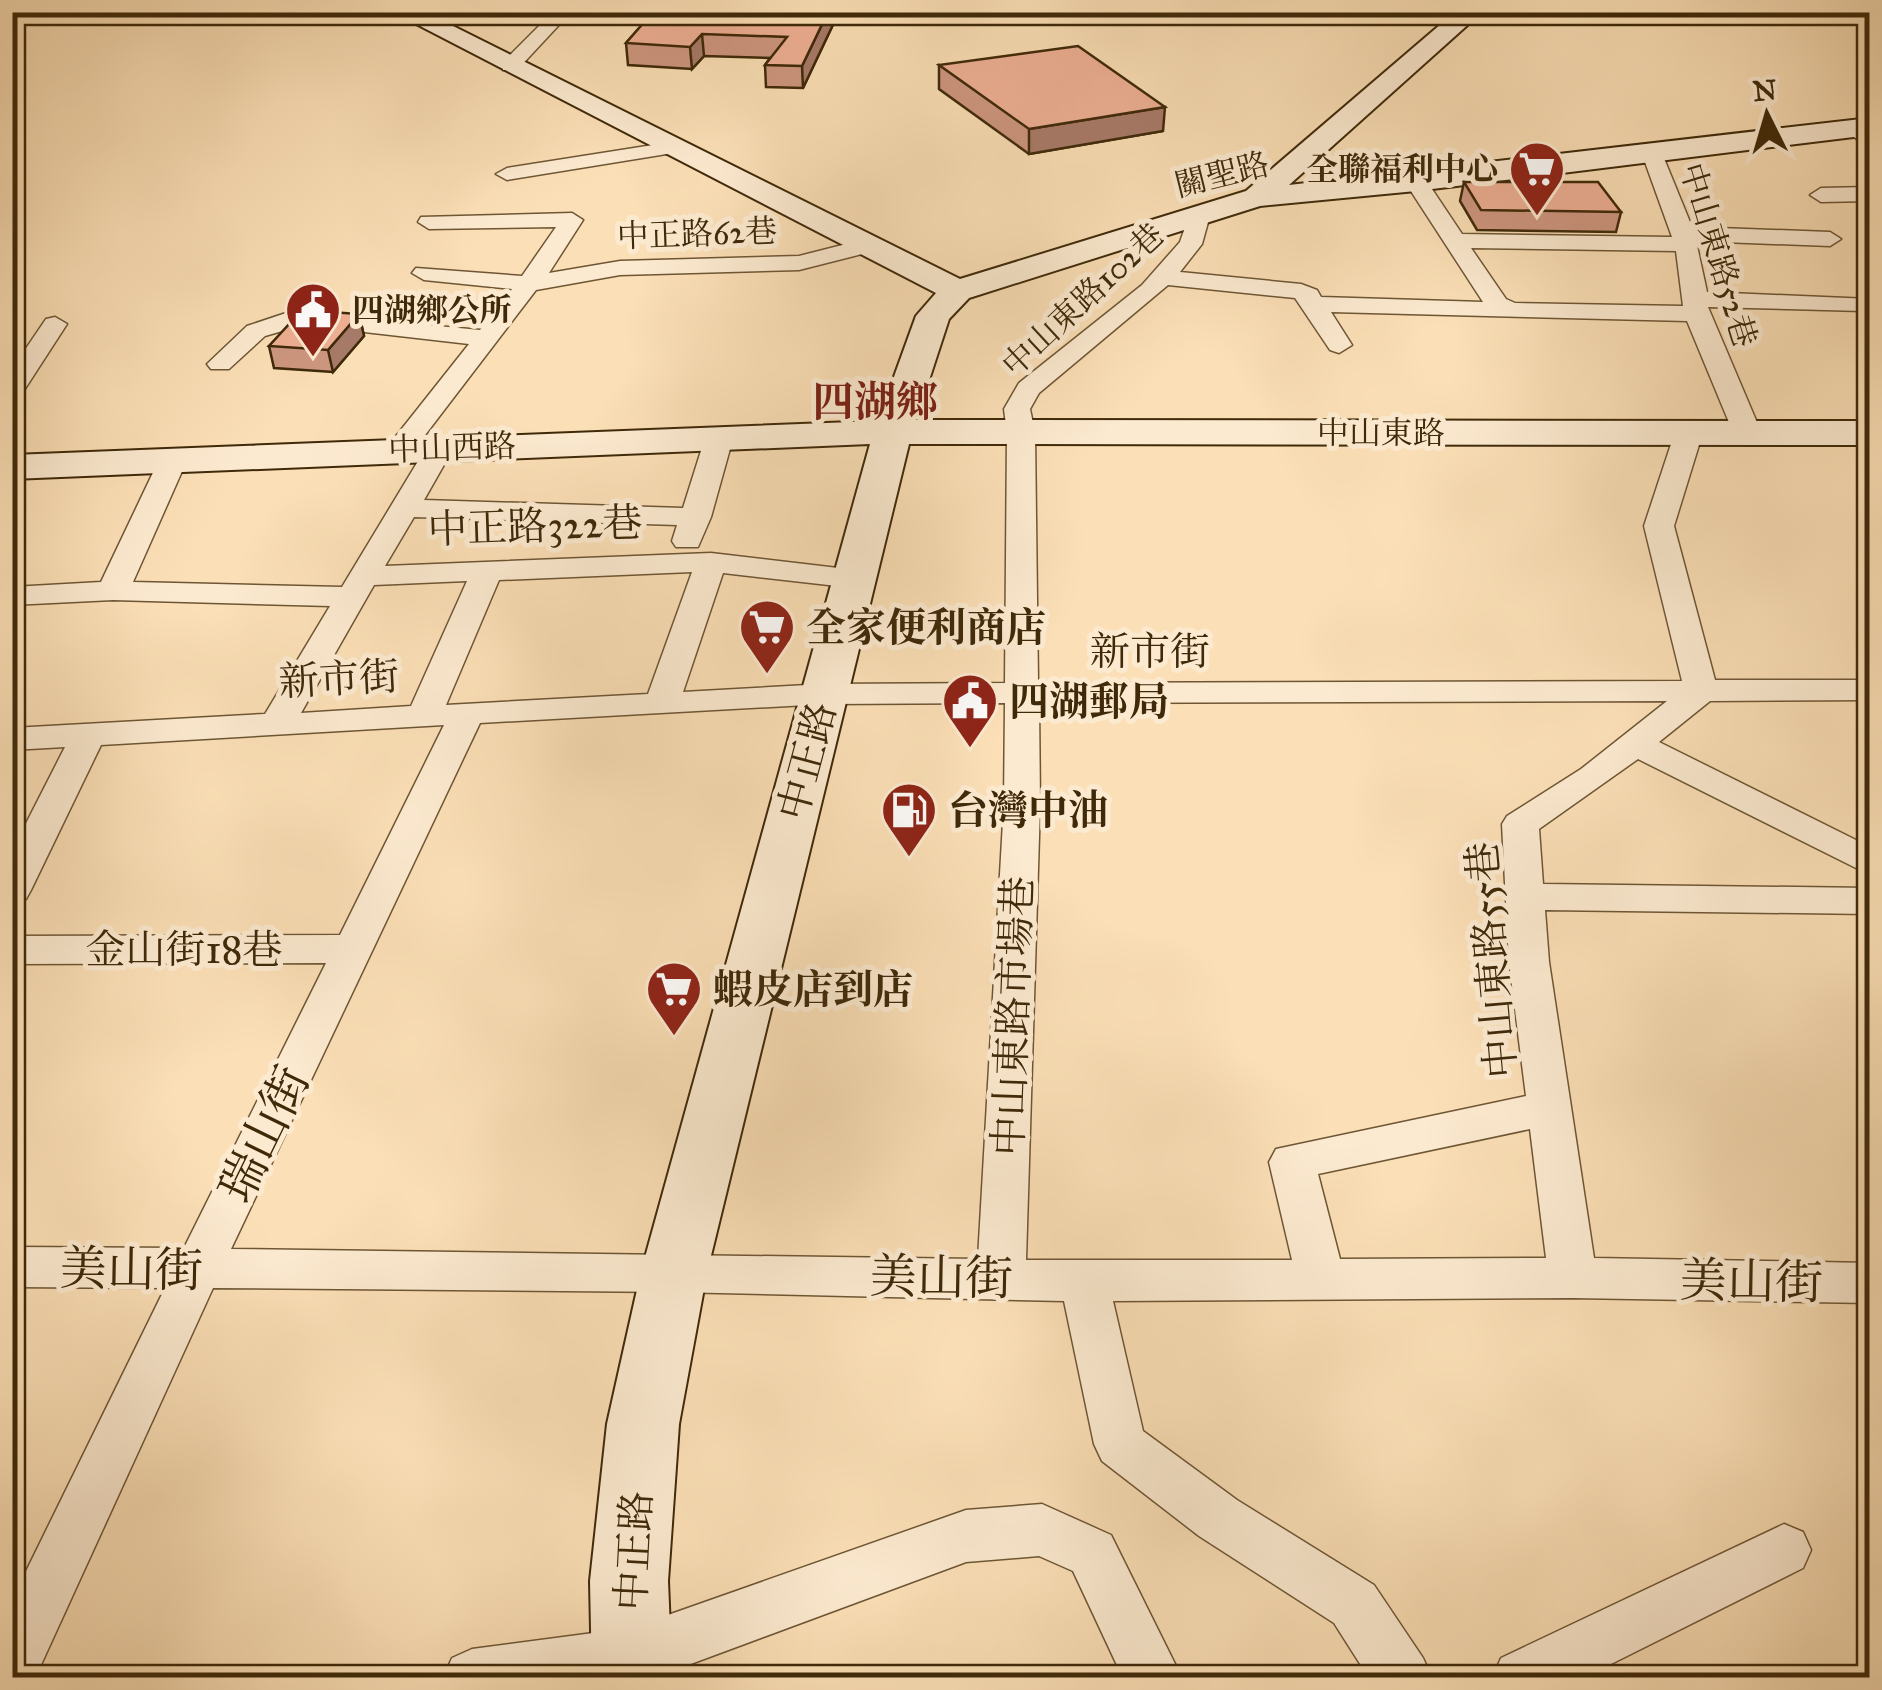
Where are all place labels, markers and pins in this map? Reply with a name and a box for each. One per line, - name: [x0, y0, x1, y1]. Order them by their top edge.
- supermarket icon: 全聯福利中心: [1507, 139, 1567, 218]
- place label: 全聯福利中心: [1306, 150, 1498, 189]
- public building icon: 四湖鄉公所: [283, 280, 343, 359]
- place label: 四湖鄉公所: [352, 291, 512, 330]
- supermarket icon: 全家便利商店: [737, 597, 797, 676]
- place label: 全家便利商店: [806, 603, 1046, 652]
- public building icon: 四湖郵局: [940, 671, 1000, 750]
- place label: 四湖郵局: [1009, 677, 1169, 726]
- fuel station icon: 台灣中油: [879, 780, 939, 859]
- place label: 台灣中油: [948, 786, 1108, 835]
- supermarket icon: 蝦皮店到店: [644, 959, 704, 1038]
- place label: 蝦皮店到店: [713, 965, 913, 1014]

